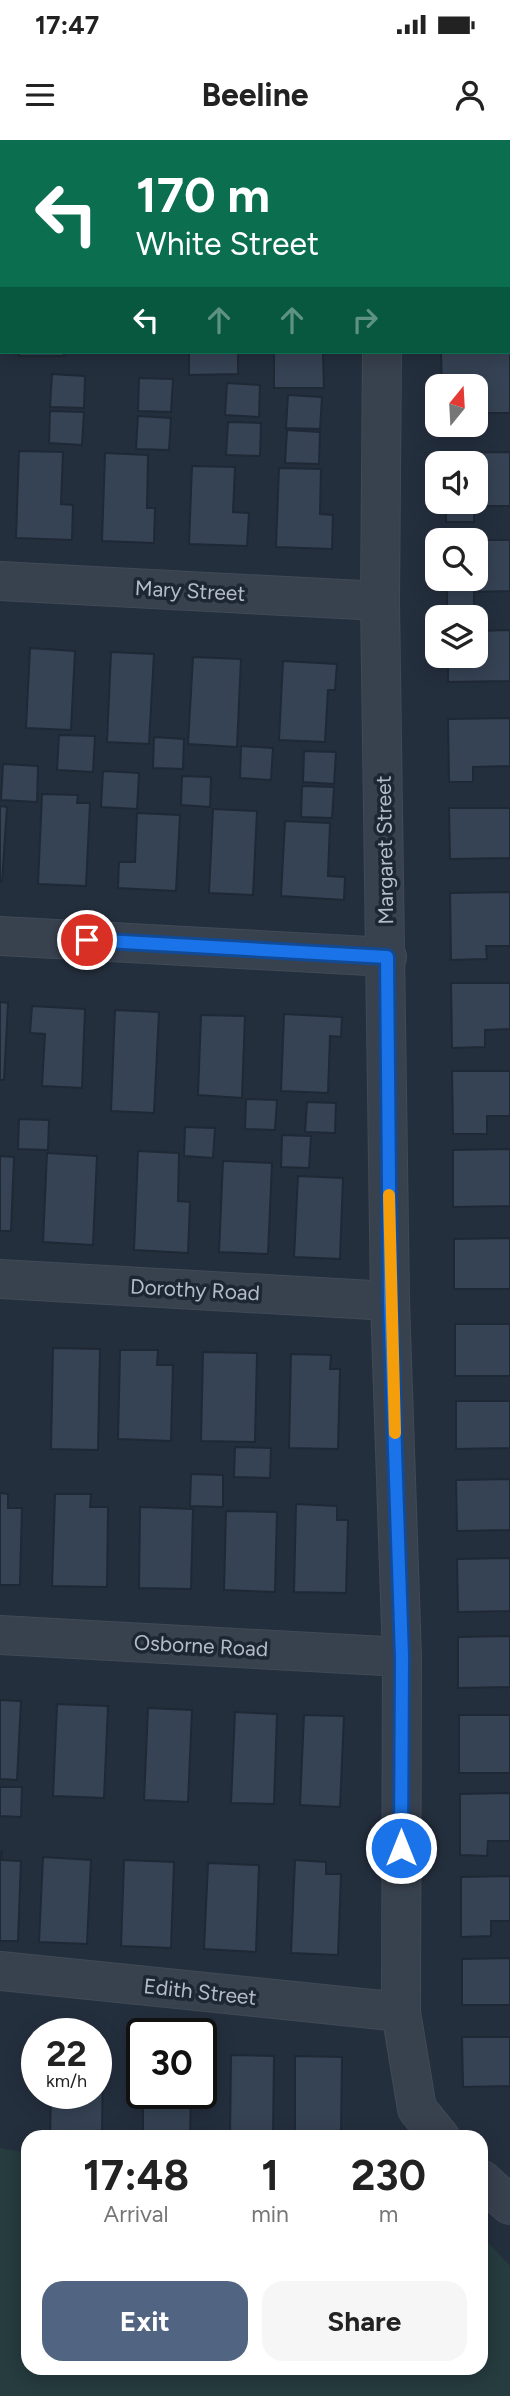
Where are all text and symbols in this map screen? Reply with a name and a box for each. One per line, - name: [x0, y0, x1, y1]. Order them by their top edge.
- text: 17:47: [35, 9, 99, 41]
- icon: menu: [21, 76, 59, 114]
- text: Beeline: [201, 76, 309, 114]
- icon: person: [451, 76, 489, 114]
- text: 170 m: [136, 165, 270, 224]
- icon: left: [21, 168, 112, 259]
- text: White Street: [136, 225, 319, 263]
- icon: left: [127, 301, 165, 339]
- icon: ahead: [200, 301, 238, 339]
- icon: ahead: [273, 301, 311, 339]
- icon: right: [346, 301, 384, 339]
- north arrow: [425, 374, 488, 438]
- map controls: [425, 374, 488, 668]
- button: sound: [425, 451, 488, 514]
- button: search: [425, 528, 488, 591]
- street label: Mary Street: [134, 575, 246, 606]
- button: layers: [425, 605, 488, 668]
- street label: Margaret Street: [371, 775, 398, 925]
- pin: [57, 910, 117, 970]
- icon: arrive: [68, 921, 106, 959]
- street label: Dorothy Road: [129, 1274, 261, 1305]
- street label: Osborne Road: [133, 1630, 269, 1662]
- position arrow: [364, 1811, 438, 1885]
- street label: Edith Street: [142, 1973, 258, 2010]
- speed limit sign: 30: [126, 2018, 217, 2109]
- text: 22: [46, 2033, 87, 2075]
- text: km/h: [46, 2070, 87, 2092]
- text: 17:48: [83, 2150, 189, 2201]
- text: 1: [261, 2150, 279, 2201]
- text: 230: [351, 2150, 426, 2201]
- text: Arrival: [104, 2200, 169, 2228]
- text: min: [251, 2200, 289, 2228]
- text: m: [379, 2200, 398, 2228]
- button: Exit: [42, 2281, 248, 2361]
- button: Share: [262, 2281, 467, 2361]

